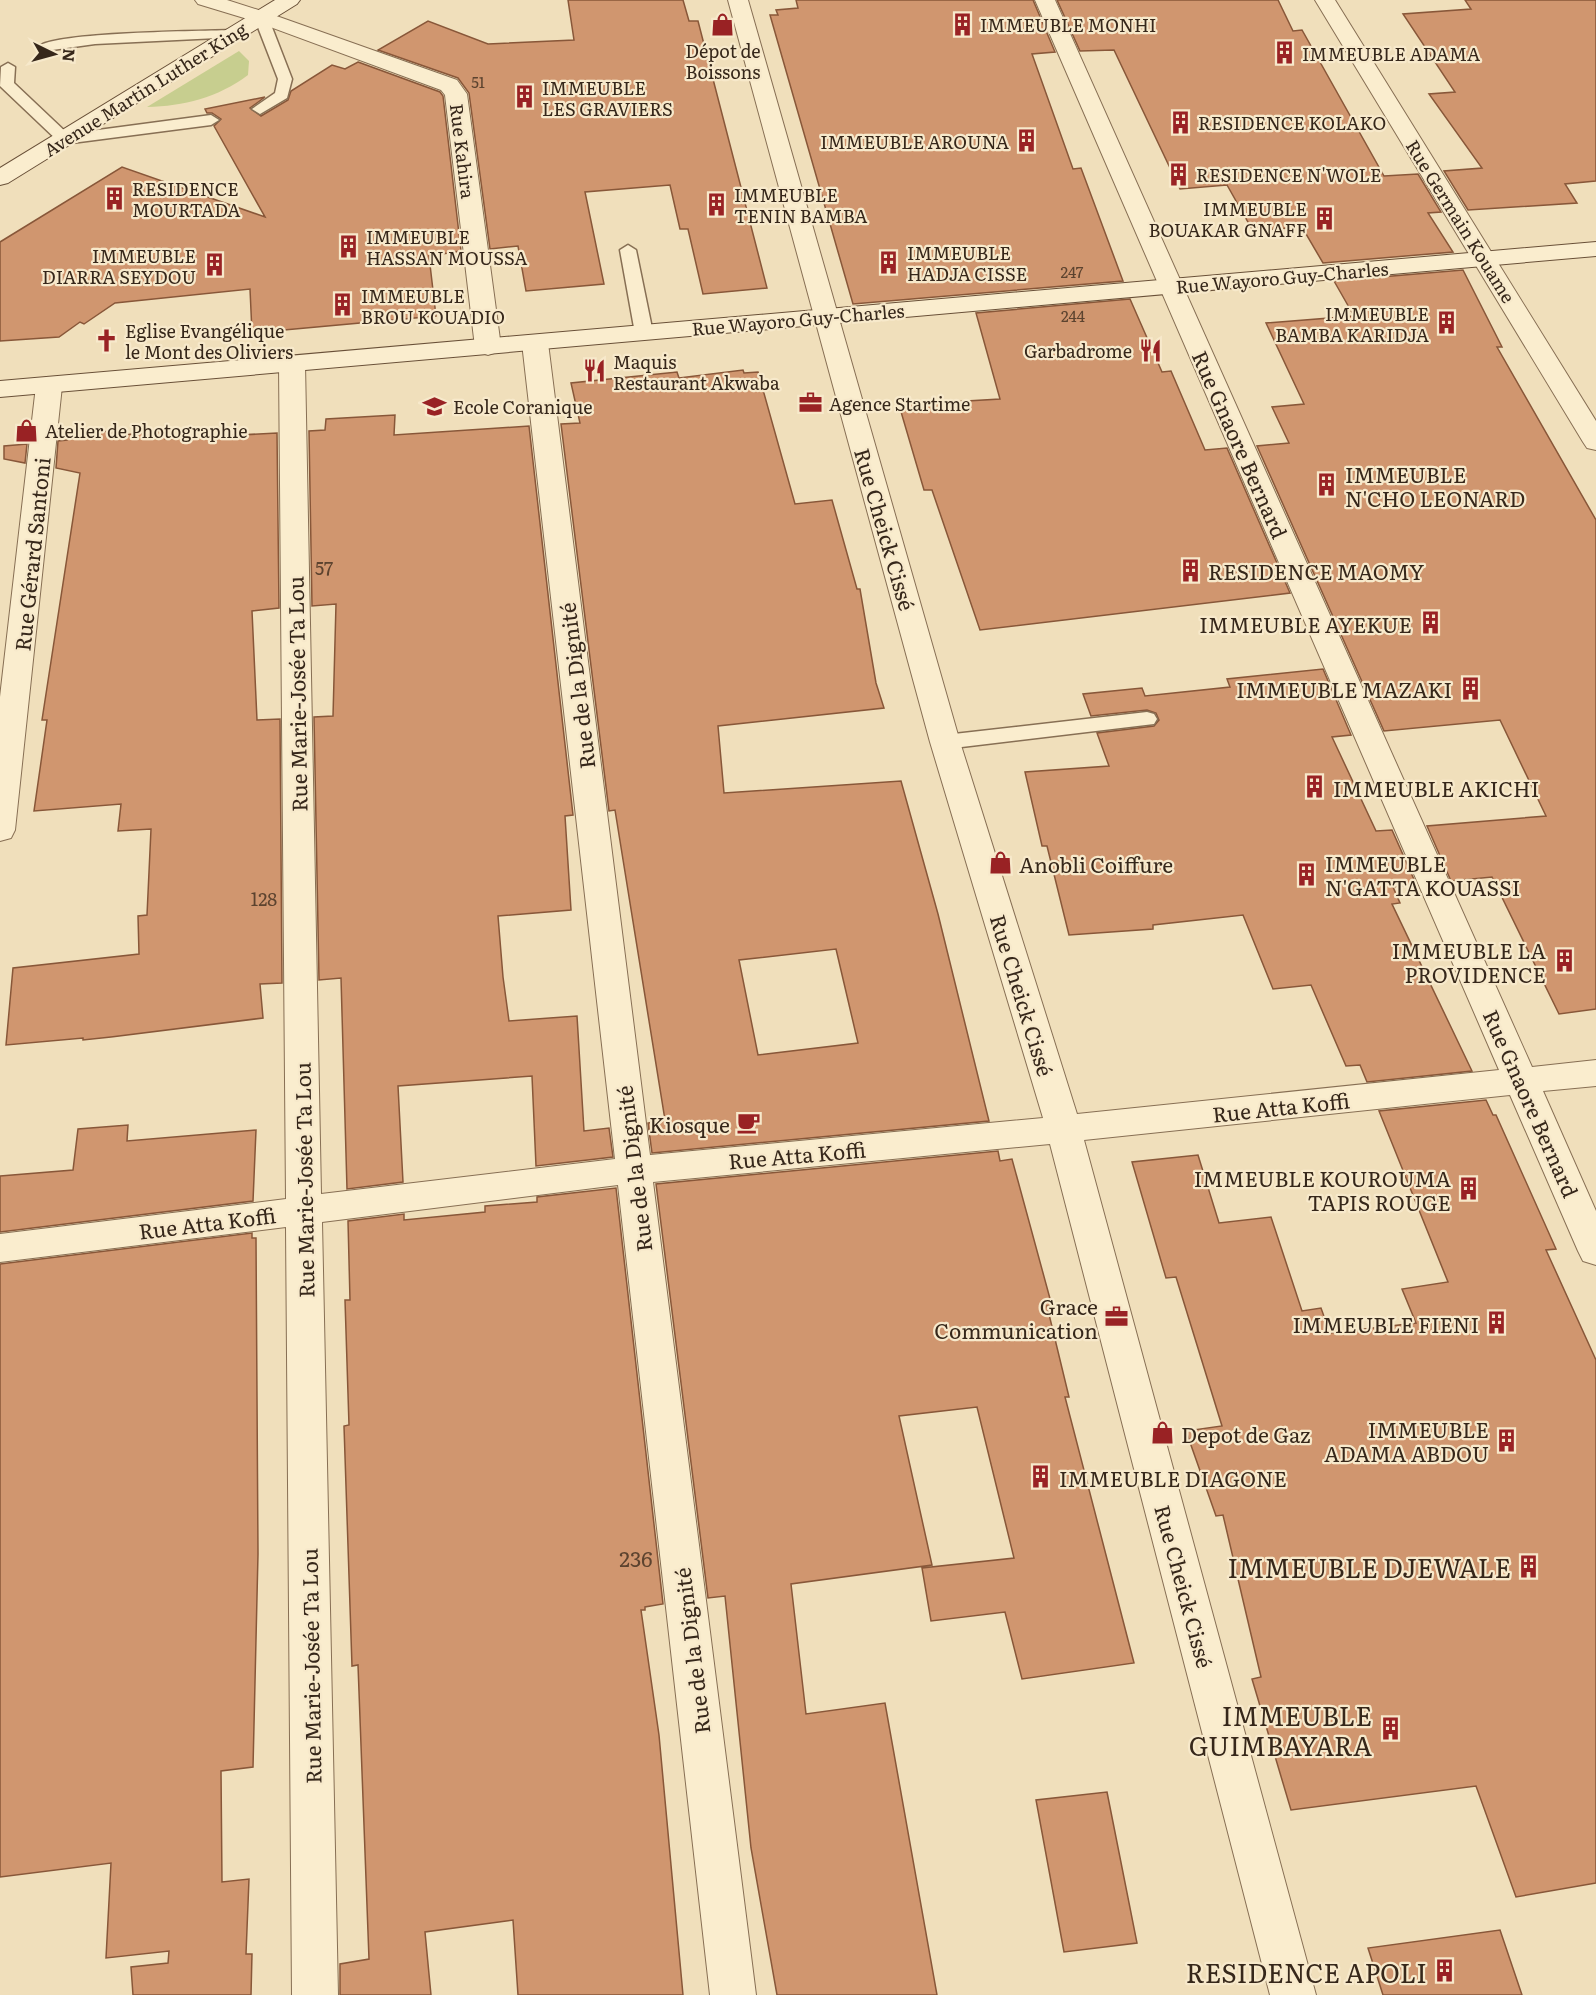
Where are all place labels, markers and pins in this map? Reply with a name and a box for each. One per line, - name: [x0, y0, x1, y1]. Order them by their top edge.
- shop icon: Dépot de Boissons: [710, 11, 736, 37]
- building icon: IMMEUBLE MONHI: [949, 11, 975, 37]
- place label: IMMEUBLE MONHI: [980, 11, 1156, 38]
- place label: Dépot de Boissons: [685, 37, 761, 85]
- building icon: IMMEUBLE ADAMA: [1271, 40, 1297, 66]
- place label: IMMEUBLE ADAMA: [1302, 40, 1480, 67]
- place label: IMMEUBLE LES GRAVIERS: [542, 74, 673, 122]
- building icon: IMMEUBLE LES GRAVIERS: [511, 84, 537, 110]
- building icon: RESIDENCE KOLAKO: [1167, 109, 1193, 135]
- place label: RESIDENCE KOLAKO: [1198, 109, 1386, 136]
- place label: IMMEUBLE AROUNA: [820, 128, 1009, 155]
- building icon: IMMEUBLE AROUNA: [1014, 128, 1040, 154]
- building icon: RESIDENCE N'WOLE: [1165, 161, 1191, 187]
- place label: RESIDENCE N'WOLE: [1196, 161, 1382, 188]
- place label: RESIDENCE MOURTADA: [132, 175, 240, 223]
- place label: IMMEUBLE TENIN BAMBA: [734, 181, 868, 229]
- building icon: RESIDENCE MOURTADA: [101, 185, 127, 211]
- building icon: IMMEUBLE TENIN BAMBA: [703, 191, 729, 217]
- place label: IMMEUBLE BOUAKAR GNAFF: [1149, 195, 1307, 243]
- building icon: IMMEUBLE BOUAKAR GNAFF: [1312, 205, 1338, 231]
- place label: IMMEUBLE HASSAN MOUSSA: [366, 223, 528, 271]
- building icon: IMMEUBLE HASSAN MOUSSA: [335, 233, 361, 259]
- place label: IMMEUBLE HADJA CISSE: [907, 239, 1027, 287]
- place label: IMMEUBLE DIARRA SEYDOU: [42, 242, 196, 290]
- building icon: IMMEUBLE HADJA CISSE: [876, 249, 902, 275]
- building icon: IMMEUBLE DIARRA SEYDOU: [201, 252, 227, 278]
- place label: IMMEUBLE BROU KOUADIO: [361, 282, 505, 330]
- building icon: IMMEUBLE BROU KOUADIO: [330, 292, 356, 318]
- place label: IMMEUBLE BAMBA KARIDJA: [1275, 300, 1429, 348]
- building icon: IMMEUBLE BAMBA KARIDJA: [1434, 310, 1460, 336]
- place label: Eglise Evangélique le Mont des Oliviers: [125, 317, 293, 365]
- church icon: Eglise Evangélique le Mont des Oliviers: [94, 327, 120, 353]
- place label: Garbadrome: [1024, 337, 1132, 364]
- restaurant icon: Garbadrome: [1137, 337, 1163, 363]
- place label: Maquis Restaurant Akwaba: [613, 348, 780, 396]
- restaurant icon: Maquis Restaurant Akwaba: [582, 358, 608, 384]
- office icon: Agence Startime: [798, 390, 824, 416]
- place label: Agence Startime: [829, 390, 970, 417]
- school or university icon: Ecole Coranique: [422, 393, 448, 419]
- place label: Ecole Coranique: [453, 393, 593, 420]
- shop icon: Atelier de Photographie: [14, 417, 40, 443]
- place label: Atelier de Photographie: [45, 417, 248, 444]
- place label: IMMEUBLE N'CHO LEONARD: [1345, 458, 1525, 513]
- building icon: IMMEUBLE N'CHO LEONARD: [1314, 472, 1340, 498]
- place label: RESIDENCE MAOMY: [1208, 555, 1424, 586]
- building icon: RESIDENCE MAOMY: [1177, 557, 1203, 583]
- place label: IMMEUBLE AYEKUE: [1199, 608, 1412, 639]
- building icon: IMMEUBLE AYEKUE: [1417, 610, 1443, 636]
- place label: IMMEUBLE MAZAKI: [1236, 673, 1452, 704]
- building icon: IMMEUBLE MAZAKI: [1457, 675, 1483, 701]
- place label: IMMEUBLE AKICHI: [1333, 772, 1539, 803]
- building icon: IMMEUBLE AKICHI: [1302, 774, 1328, 800]
- place label: IMMEUBLE N'GATTA KOUASSI: [1325, 847, 1520, 902]
- place label: Anobli Coiffure: [1019, 848, 1173, 879]
- shop icon: Anobli Coiffure: [988, 850, 1014, 876]
- building icon: IMMEUBLE N'GATTA KOUASSI: [1294, 861, 1320, 887]
- place label: IMMEUBLE LA PROVIDENCE: [1392, 934, 1547, 989]
- building icon: IMMEUBLE LA PROVIDENCE: [1551, 948, 1577, 974]
- place label: Kiosque: [649, 1108, 730, 1139]
- cafe icon: Kiosque: [735, 1110, 761, 1136]
- place label: IMMEUBLE KOUROUMA TAPIS ROUGE: [1194, 1162, 1452, 1217]
- building icon: IMMEUBLE KOUROUMA TAPIS ROUGE: [1456, 1176, 1482, 1202]
- place label: Grace Communication: [934, 1290, 1098, 1345]
- office icon: Grace Communication: [1103, 1304, 1129, 1330]
- place label: IMMEUBLE FIENI: [1292, 1308, 1479, 1339]
- building icon: IMMEUBLE FIENI: [1484, 1310, 1510, 1336]
- place label: IMMEUBLE ADAMA ABDOU: [1324, 1413, 1489, 1468]
- place label: Depot de Gaz: [1181, 1418, 1310, 1449]
- shop icon: Depot de Gaz: [1150, 1420, 1176, 1446]
- building icon: IMMEUBLE ADAMA ABDOU: [1494, 1427, 1520, 1453]
- place label: IMMEUBLE DIAGONE: [1059, 1462, 1287, 1493]
- building icon: IMMEUBLE DIAGONE: [1028, 1464, 1054, 1490]
- place label: IMMEUBLE DJEWALE: [1228, 1547, 1511, 1586]
- building icon: IMMEUBLE DJEWALE: [1516, 1553, 1542, 1579]
- place label: IMMEUBLE GUIMBAYARA: [1189, 1695, 1372, 1764]
- building icon: IMMEUBLE GUIMBAYARA: [1377, 1716, 1403, 1742]
- place label: RESIDENCE APOLI: [1186, 1952, 1427, 1991]
- building icon: RESIDENCE APOLI: [1432, 1958, 1458, 1984]

